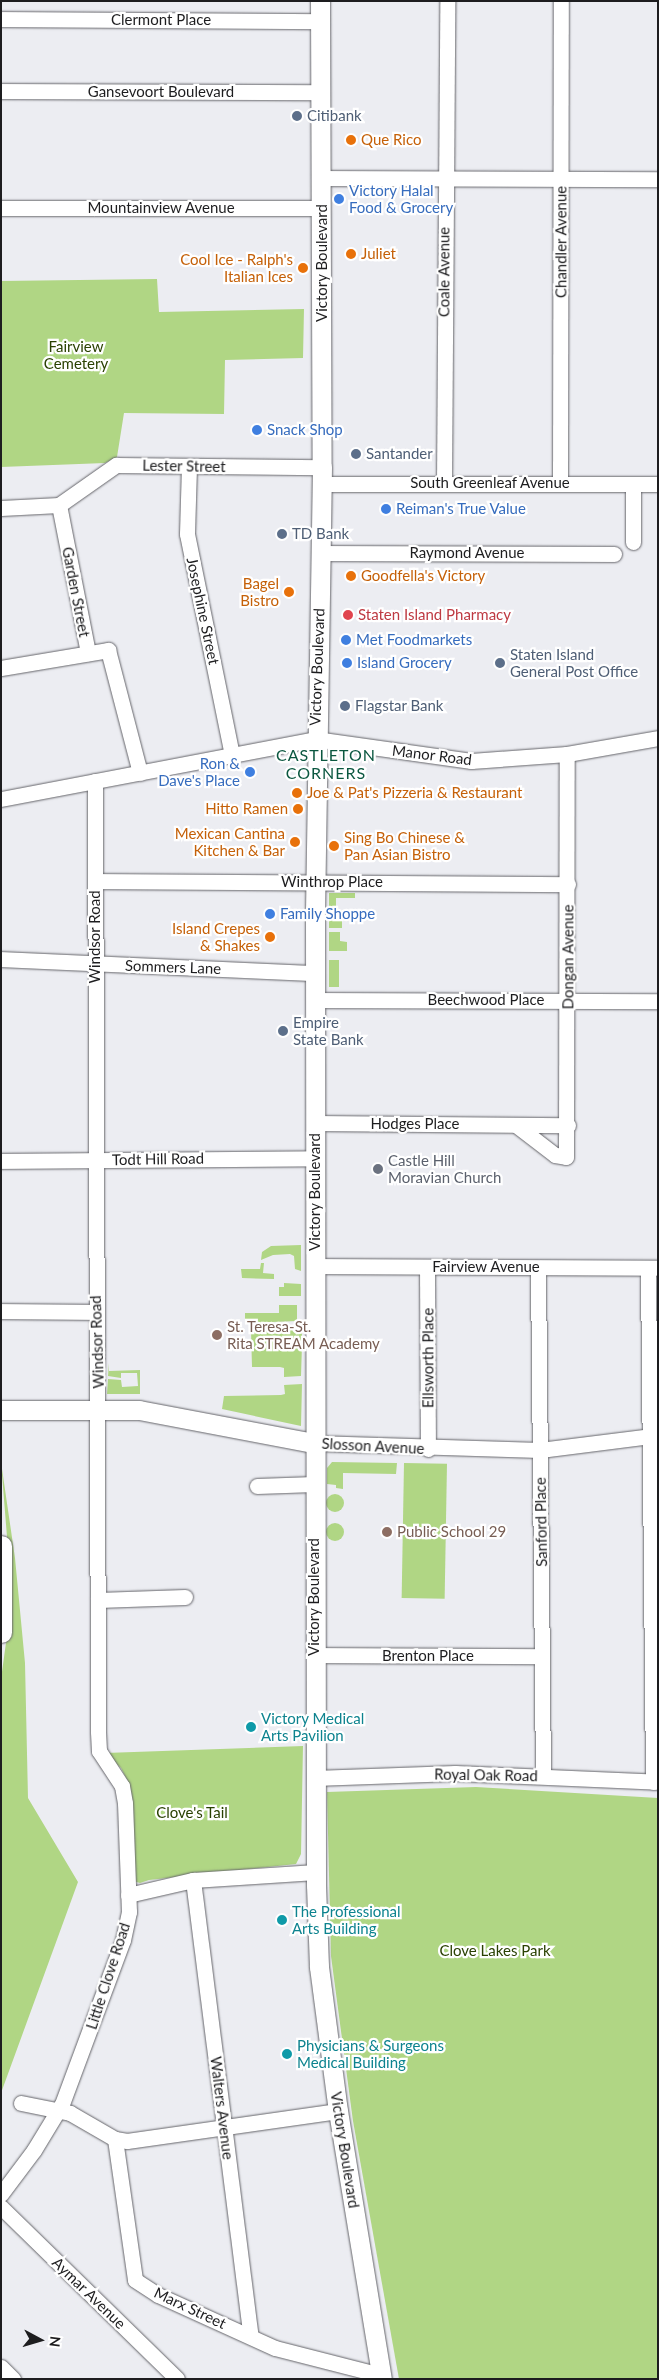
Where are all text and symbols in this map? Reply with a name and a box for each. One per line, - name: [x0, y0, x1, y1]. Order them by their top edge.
- street label: Clermont Place: [111, 11, 211, 29]
- street label: Gansevoort Boulevard: [88, 83, 234, 101]
- place label: Citibank: [307, 107, 362, 125]
- marker: Citibank: [291, 110, 303, 122]
- place label: Que Rico: [361, 131, 421, 149]
- marker: Que Rico: [345, 134, 357, 146]
- place label: Victory Halal Food & Grocery: [349, 181, 453, 216]
- street label: Chandler Avenue: [552, 185, 570, 299]
- marker: Victory Halal Food & Grocery: [333, 193, 345, 205]
- street label: Mountainview Avenue: [87, 199, 235, 217]
- street label: Victory Boulevard: [313, 204, 331, 322]
- street label: Coale Avenue: [435, 227, 453, 317]
- place label: Juliet: [361, 245, 396, 263]
- marker: Juliet: [345, 248, 357, 260]
- place label: Cool Ice - Ralph's Italian Ices: [180, 250, 293, 285]
- marker: Cool Ice - Ralph's Italian Ices: [297, 262, 309, 274]
- park label: Fairview Cemetery: [44, 337, 108, 372]
- place label: Snack Shop: [267, 421, 343, 439]
- marker: Snack Shop: [251, 424, 263, 436]
- place label: Santander: [366, 445, 433, 463]
- marker: Santander: [350, 448, 362, 460]
- street label: Lester Street: [142, 456, 226, 476]
- street label: South Greenleaf Avenue: [410, 474, 570, 492]
- place label: Reiman's True Value: [396, 500, 527, 518]
- marker: Reiman's True Value: [380, 503, 392, 515]
- place label: TD Bank: [292, 525, 349, 543]
- marker: TD Bank: [276, 528, 288, 540]
- street label: Raymond Avenue: [409, 544, 525, 562]
- street label: Garden Street: [58, 545, 94, 639]
- street label: Josephine Street: [183, 556, 223, 666]
- place label: Goodfella's Victory: [361, 567, 486, 585]
- marker: Goodfella's Victory: [345, 570, 357, 582]
- place label: Bagel Bistro: [240, 574, 279, 609]
- marker: Bagel Bistro: [283, 586, 295, 598]
- place label: Staten Island Pharmacy: [358, 606, 511, 624]
- street label: Victory Boulevard: [306, 608, 328, 726]
- marker: Staten Island Pharmacy: [342, 609, 354, 621]
- place label: Met Foodmarkets: [356, 631, 472, 649]
- marker: Met Foodmarkets: [340, 634, 352, 646]
- place label: Staten Island General Post Office: [510, 645, 638, 680]
- place label: Island Grocery: [357, 654, 452, 672]
- marker: Island Grocery: [341, 657, 353, 669]
- marker: Staten Island General Post Office: [494, 657, 506, 669]
- place label: Flagstar Bank: [355, 697, 444, 715]
- marker: Flagstar Bank: [339, 700, 351, 712]
- street label: Manor Road: [391, 741, 473, 769]
- district label: CASTLETON CORNERS: [275, 745, 377, 783]
- place label: Ron & Dave's Place: [158, 754, 240, 789]
- marker: Ron & Dave's Place: [244, 766, 256, 778]
- place label: Joe & Pat's Pizzeria & Restaurant: [307, 784, 522, 802]
- marker: Joe & Pat's Pizzeria & Restaurant: [291, 787, 303, 799]
- place label: Hitto Ramen: [205, 800, 288, 818]
- marker: Hitto Ramen: [292, 803, 304, 815]
- place label: Mexican Cantina Kitchen & Bar: [175, 824, 285, 859]
- place label: Sing Bo Chinese & Pan Asian Bistro: [344, 828, 465, 863]
- marker: Mexican Cantina Kitchen & Bar: [289, 836, 301, 848]
- marker: Sing Bo Chinese & Pan Asian Bistro: [328, 840, 340, 852]
- street label: Winthrop Place: [281, 873, 383, 891]
- street label: Windsor Road: [86, 890, 104, 984]
- street label: Dongan Avenue: [559, 904, 577, 1010]
- place label: Family Shoppe: [280, 905, 376, 923]
- marker: Family Shoppe: [264, 908, 276, 920]
- place label: Island Crepes & Shakes: [172, 919, 260, 954]
- marker: Island Crepes & Shakes: [264, 931, 276, 943]
- street label: Sommers Lane: [125, 956, 221, 978]
- street label: Beechwood Place: [428, 991, 544, 1009]
- place label: Empire State Bank: [293, 1013, 364, 1048]
- marker: Empire State Bank: [277, 1025, 289, 1037]
- street label: Hodges Place: [371, 1115, 459, 1133]
- street label: Victory Boulevard: [306, 1133, 324, 1251]
- street label: Todt Hill Road: [112, 1149, 204, 1169]
- place label: Castle Hill Moravian Church: [388, 1151, 501, 1186]
- marker: Castle Hill Moravian Church: [372, 1163, 384, 1175]
- street label: Fairview Avenue: [432, 1258, 540, 1276]
- street label: Windsor Road: [86, 1295, 108, 1389]
- street label: Ellsworth Place: [419, 1308, 437, 1408]
- place label: St. Teresa-St. Rita STREAM Academy: [227, 1317, 380, 1352]
- marker: St. Teresa-St. Rita STREAM Academy: [211, 1329, 223, 1341]
- street label: Slosson Avenue: [321, 1434, 425, 1458]
- street label: Sanford Place: [531, 1477, 551, 1567]
- place label: Public School 29: [397, 1523, 506, 1541]
- marker: Public School 29: [381, 1526, 393, 1538]
- street label: Victory Boulevard: [305, 1538, 323, 1656]
- street label: Brenton Place: [382, 1647, 474, 1665]
- place label: Victory Medical Arts Pavilion: [261, 1709, 365, 1744]
- marker: Victory Medical Arts Pavilion: [245, 1721, 257, 1733]
- street label: Royal Oak Road: [434, 1765, 538, 1785]
- park label: Clove's Tail: [156, 1804, 228, 1822]
- place label: The Professional Arts Building: [292, 1902, 401, 1937]
- marker: The Professional Arts Building: [276, 1914, 288, 1926]
- street label: Little Clove Road: [82, 1920, 134, 2032]
- park label: Clove Lakes Park: [439, 1942, 551, 1960]
- place label: Physicians & Surgeons Medical Building: [297, 2036, 444, 2071]
- marker: Physicians & Surgeons Medical Building: [281, 2048, 293, 2060]
- street label: Walters Avenue: [207, 2055, 237, 2161]
- street label: Victory Boulevard: [327, 2090, 363, 2210]
- street label: Aymar Avenue: [48, 2253, 130, 2333]
- street label: Marx Street: [151, 2283, 229, 2333]
- north arrow: [15, 2315, 65, 2365]
- text: N: [46, 2335, 64, 2348]

